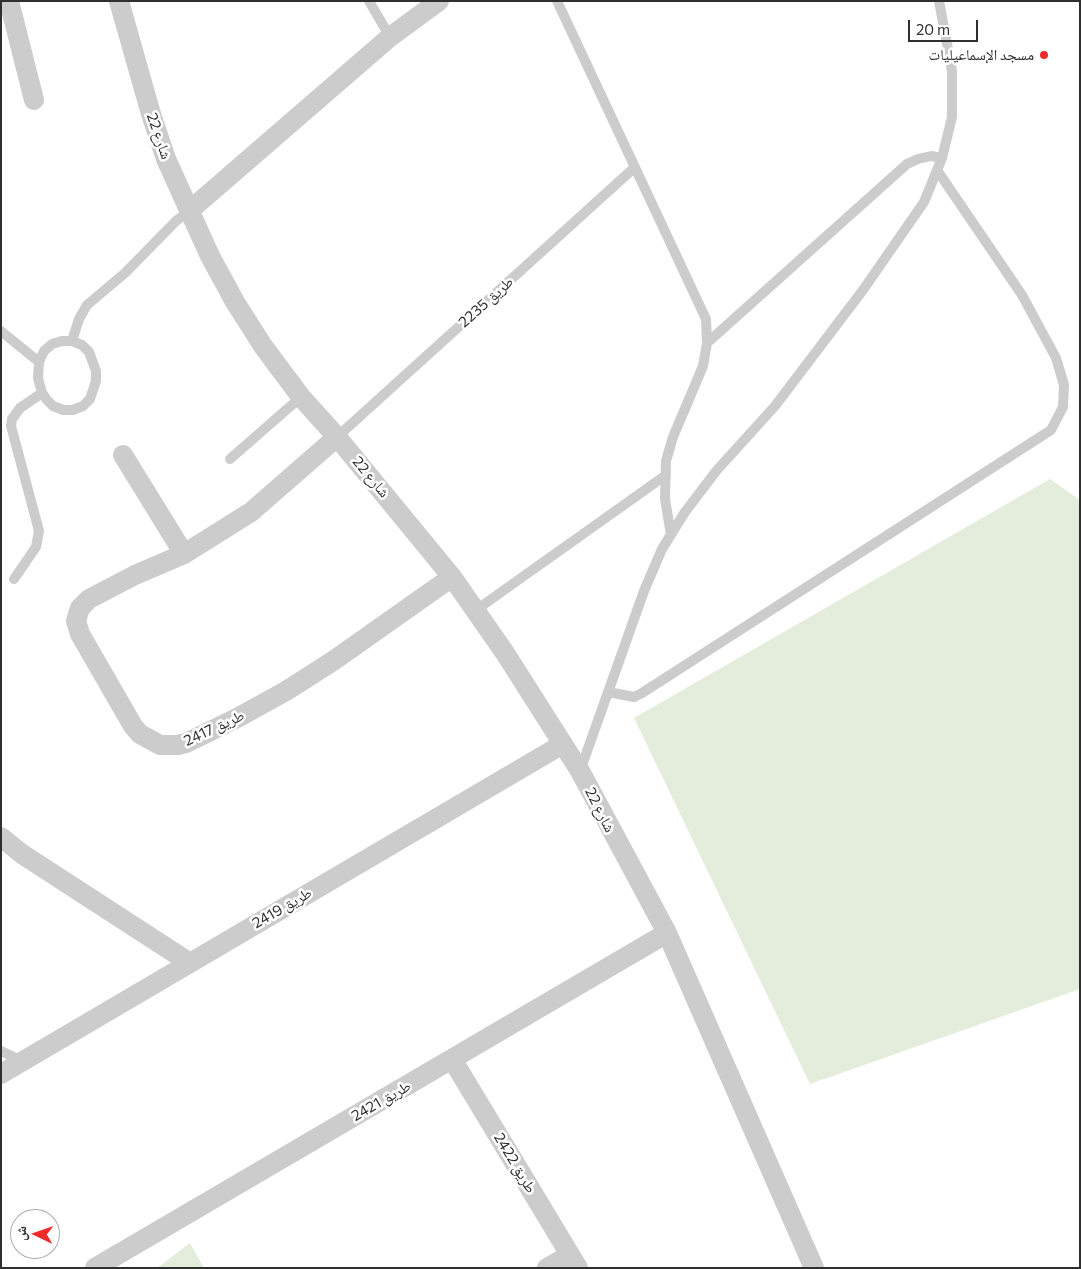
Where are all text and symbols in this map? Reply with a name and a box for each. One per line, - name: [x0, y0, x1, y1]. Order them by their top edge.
- scale bar: [911, 10, 981, 42]
- text: 20 m: [916, 20, 950, 38]
- place label: مسجد الإسماعيليات: [929, 46, 1034, 64]
- marker: مسجد الإسماعيليات: [1038, 49, 1050, 61]
- street label: شارع 22: [143, 110, 175, 162]
- street label: طريق 2235: [455, 273, 517, 331]
- street label: شارع 22: [349, 453, 393, 501]
- street label: طريق 2417: [181, 706, 247, 750]
- street label: شارع 22: [581, 785, 619, 835]
- street label: طريق 2419: [249, 884, 315, 932]
- street label: طريق 2421: [348, 1077, 414, 1125]
- street label: طريق 2422: [490, 1130, 540, 1196]
- north arrow: [10, 1209, 60, 1259]
- text: ش: [12, 1225, 29, 1241]

